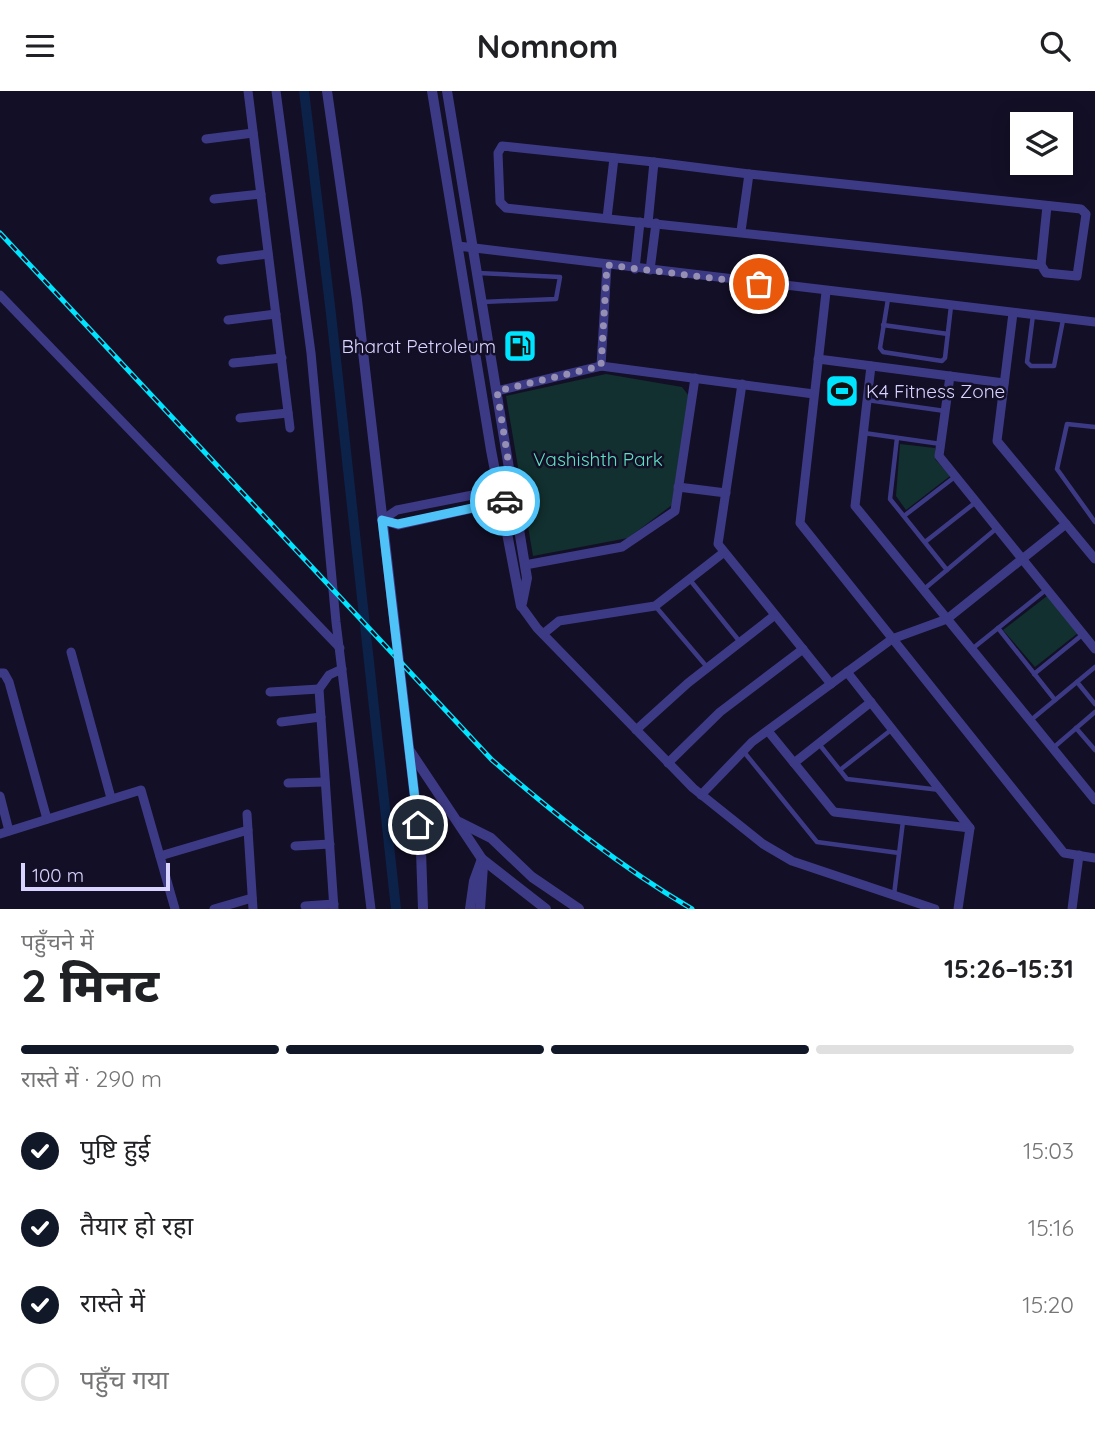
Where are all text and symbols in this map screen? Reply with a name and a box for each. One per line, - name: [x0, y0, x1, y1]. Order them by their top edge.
- text: Nomnom: [477, 26, 618, 66]
- icon: menu: [21, 27, 59, 65]
- icon: search: [1036, 27, 1074, 65]
- map controls: [1010, 112, 1073, 175]
- button: layers: [1010, 112, 1073, 175]
- pin: [729, 254, 789, 314]
- icon: bag: [740, 265, 778, 303]
- fuel station icon: Bharat Petroleum: [501, 327, 539, 365]
- place label: Bharat Petroleum: [341, 334, 496, 358]
- sports icon: K4 Fitness Zone: [823, 372, 861, 410]
- place label: K4 Fitness Zone: [866, 379, 1005, 403]
- park label: Vashishth Park: [533, 447, 663, 471]
- courier: [470, 466, 540, 536]
- icon: car: [486, 482, 524, 520]
- pin: [388, 795, 448, 855]
- icon: home: [399, 806, 437, 844]
- scale bar: [21, 860, 170, 892]
- text: 100 m: [32, 863, 84, 887]
- text: पहुँचने में: [21, 927, 94, 956]
- text: 15:26–15:31: [944, 952, 1074, 985]
- text: 2 मिनट: [21, 956, 159, 1014]
- text: रास्ते में · 290 m: [21, 1064, 162, 1093]
- icon: check: [21, 1132, 59, 1170]
- text: पुष्टि हुई: [80, 1132, 150, 1165]
- text: 15:03: [1023, 1136, 1074, 1165]
- icon: check: [21, 1209, 59, 1247]
- text: तैयार हो रहा: [80, 1209, 193, 1242]
- text: 15:16: [1028, 1213, 1074, 1242]
- icon: check: [21, 1286, 59, 1324]
- text: रास्ते में: [80, 1286, 145, 1319]
- text: 15:20: [1022, 1290, 1074, 1319]
- text: पहुँच गया: [80, 1363, 169, 1396]

